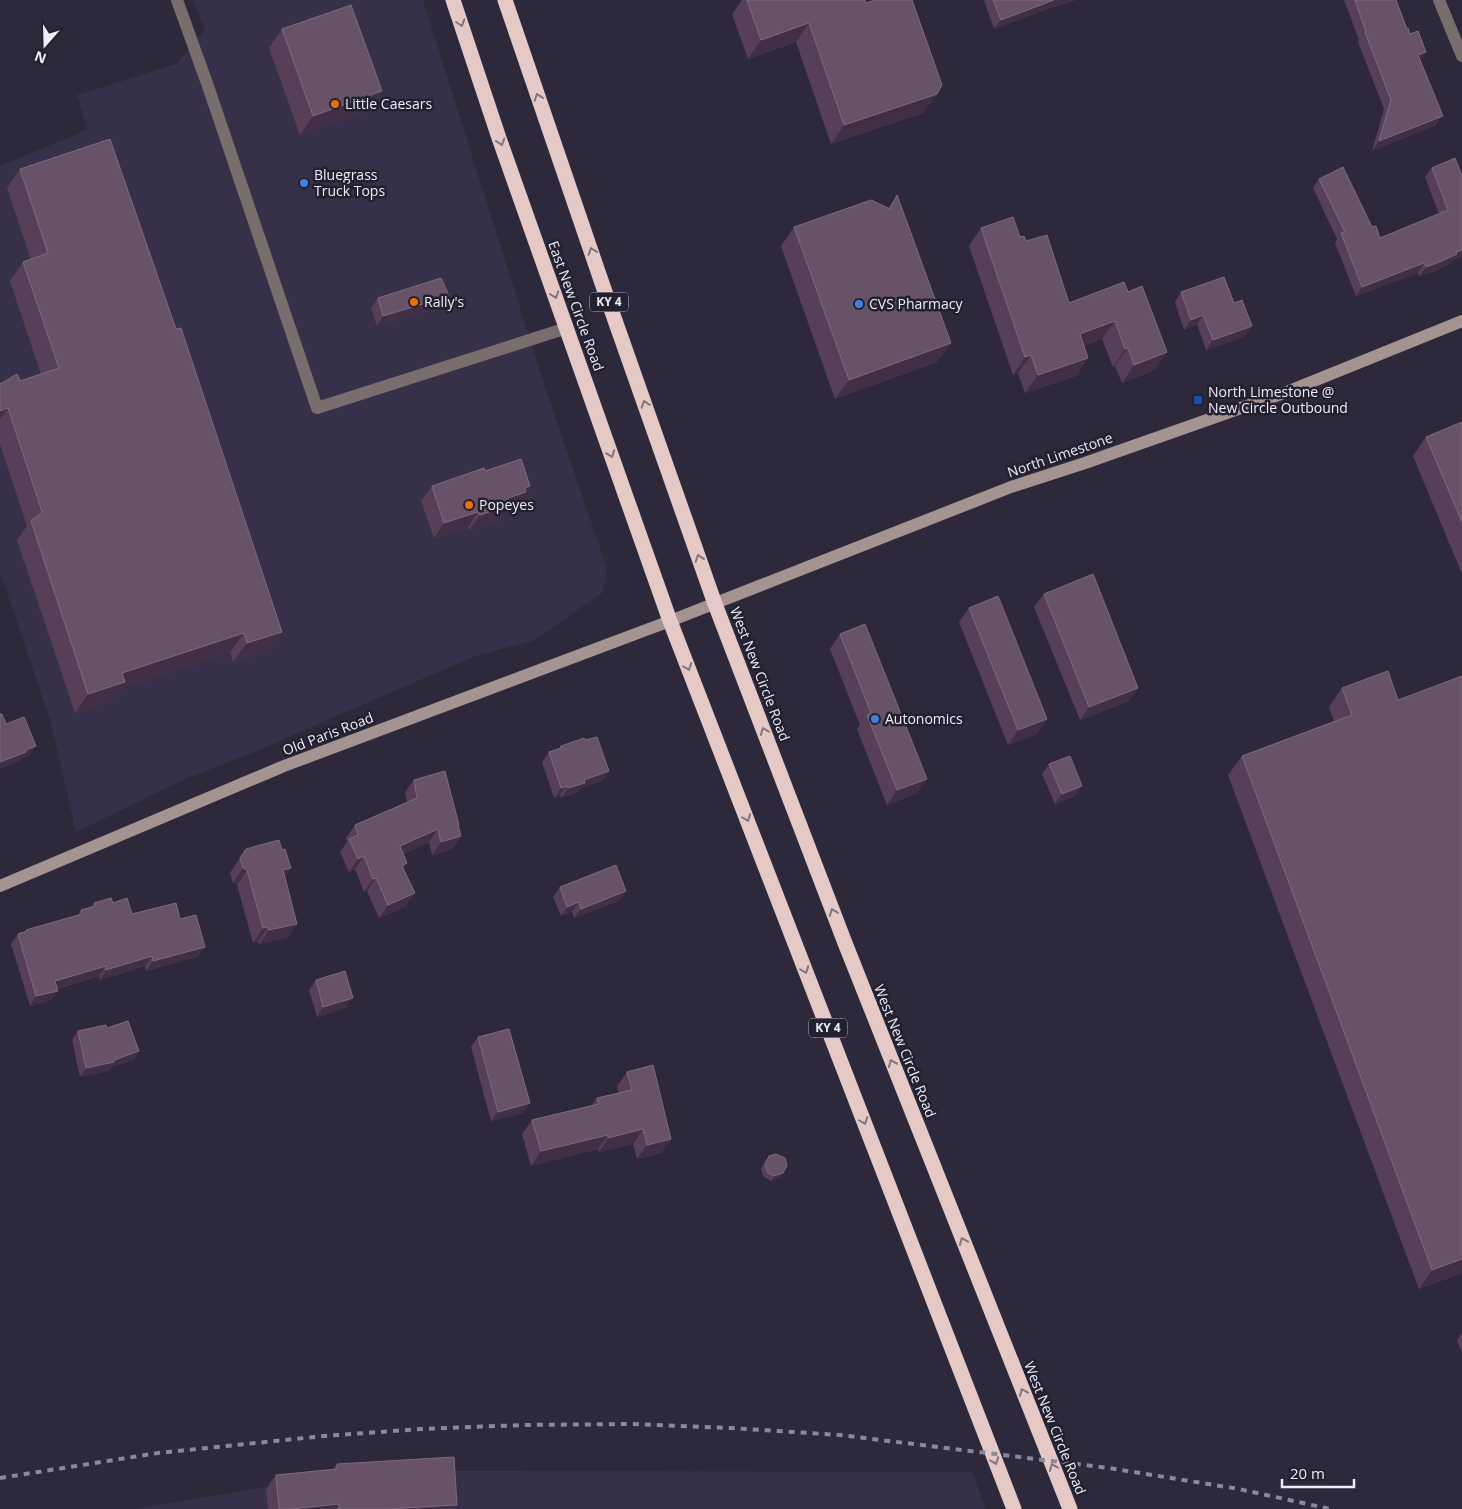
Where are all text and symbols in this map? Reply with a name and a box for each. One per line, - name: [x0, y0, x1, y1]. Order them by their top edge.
- one-way arrow: [455, 18, 465, 27]
- north arrow: [20, 20, 70, 70]
- text: N: [32, 47, 49, 69]
- place label: Little Caesars: [345, 94, 432, 113]
- one-way arrow: [534, 94, 544, 102]
- marker: Little Caesars: [329, 98, 341, 110]
- one-way arrow: [495, 138, 505, 146]
- place label: Bluegrass Truck Tops: [314, 165, 385, 200]
- marker: Bluegrass Truck Tops: [298, 177, 310, 189]
- street label: East New Circle Road: [544, 238, 609, 373]
- one-way arrow: [587, 247, 597, 256]
- one-way arrow: [549, 291, 559, 299]
- place label: Rally's: [424, 292, 465, 311]
- road number: KY 4: [590, 292, 628, 312]
- place label: CVS Pharmacy: [869, 294, 963, 313]
- marker: Rally's: [408, 296, 420, 308]
- marker: CVS Pharmacy: [853, 298, 865, 310]
- place label: North Limestone @ New Circle Outbound: [1208, 382, 1348, 417]
- marker: North Limestone @ New Circle Outbound: [1192, 394, 1204, 406]
- one-way arrow: [641, 401, 651, 409]
- street label: North Limestone: [1005, 428, 1115, 481]
- one-way arrow: [605, 449, 615, 458]
- place label: Popeyes: [479, 495, 534, 514]
- marker: Popeyes: [463, 499, 475, 511]
- one-way arrow: [695, 554, 705, 562]
- street label: West New Circle Road: [726, 604, 795, 744]
- one-way arrow: [682, 662, 692, 671]
- street label: Old Paris Road: [280, 707, 376, 760]
- place label: Autonomics: [885, 709, 963, 728]
- marker: Autonomics: [869, 713, 881, 725]
- one-way arrow: [760, 727, 770, 736]
- one-way arrow: [741, 814, 751, 822]
- one-way arrow: [829, 908, 839, 916]
- one-way arrow: [799, 965, 809, 974]
- street label: West New Circle Road: [870, 981, 941, 1120]
- road number: KY 4: [809, 1018, 847, 1038]
- one-way arrow: [888, 1059, 899, 1068]
- one-way arrow: [858, 1117, 868, 1125]
- one-way arrow: [959, 1237, 969, 1245]
- street label: West New Circle Road: [1020, 1358, 1091, 1497]
- one-way arrow: [1019, 1388, 1029, 1396]
- one-way arrow: [989, 1456, 999, 1465]
- scale bar: [1282, 1456, 1354, 1488]
- one-way arrow: [1049, 1463, 1059, 1472]
- text: 20 m: [1290, 1463, 1325, 1483]

